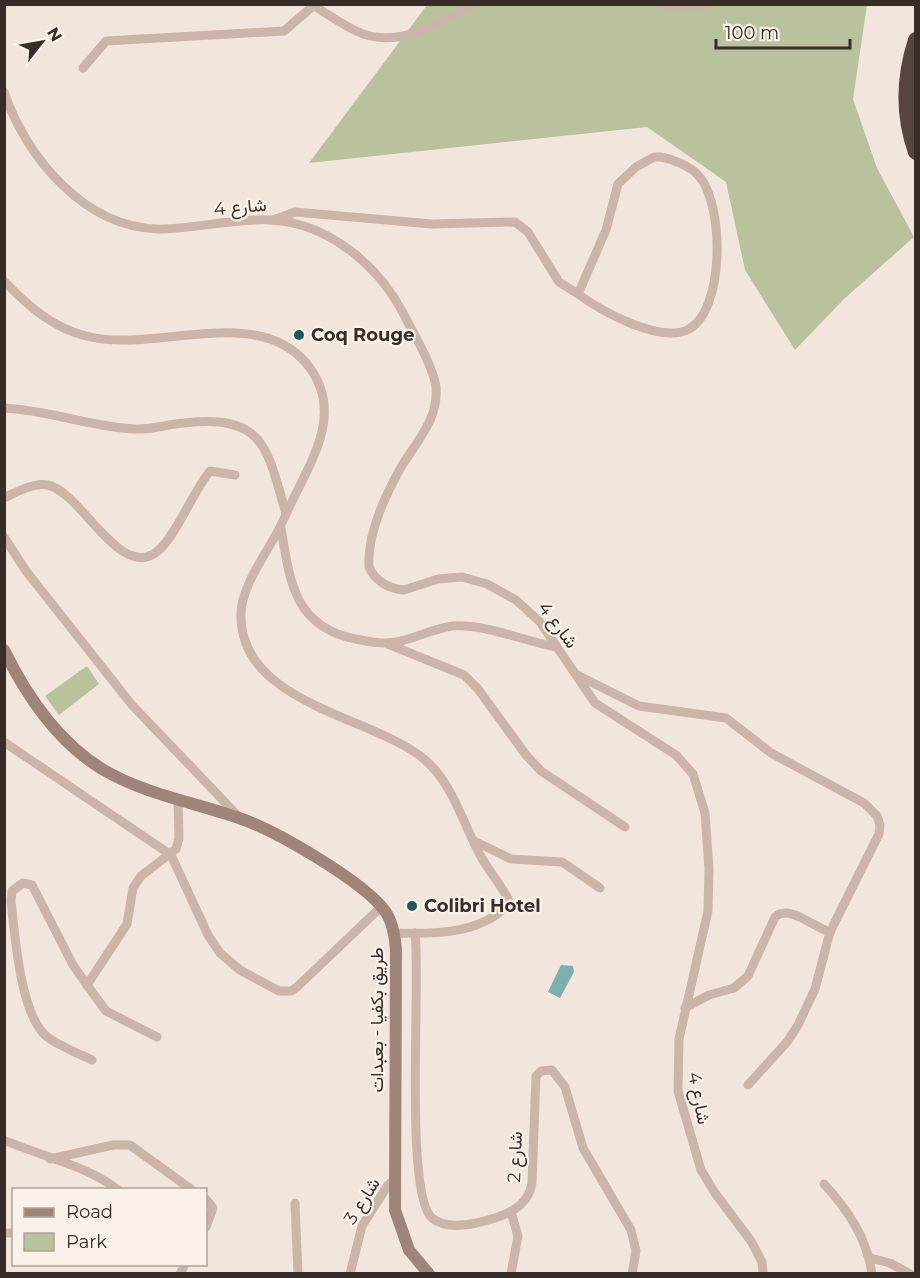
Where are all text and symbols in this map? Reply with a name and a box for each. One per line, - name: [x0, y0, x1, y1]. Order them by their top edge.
- north arrow: [12, 12, 72, 72]
- scale bar: [716, 12, 850, 50]
- text: 100 m: [725, 22, 779, 44]
- text: N: [43, 24, 66, 45]
- street label: شارع 4: [213, 194, 267, 221]
- place label: Coq Rouge: [311, 324, 414, 346]
- marker: Coq Rouge: [292, 328, 306, 342]
- street label: شارع 4: [533, 597, 583, 653]
- place label: Colibri Hotel: [424, 895, 541, 917]
- marker: Colibri Hotel: [405, 899, 419, 913]
- street label: طريق بكفيا - بعبدات: [366, 947, 388, 1093]
- street label: شارع 4: [682, 1070, 715, 1126]
- street label: شارع 2: [503, 1131, 528, 1183]
- street label: شارع 3: [339, 1174, 386, 1229]
- legend: [12, 1188, 207, 1266]
- text: Road: [66, 1201, 113, 1223]
- text: Park: [66, 1231, 107, 1253]

